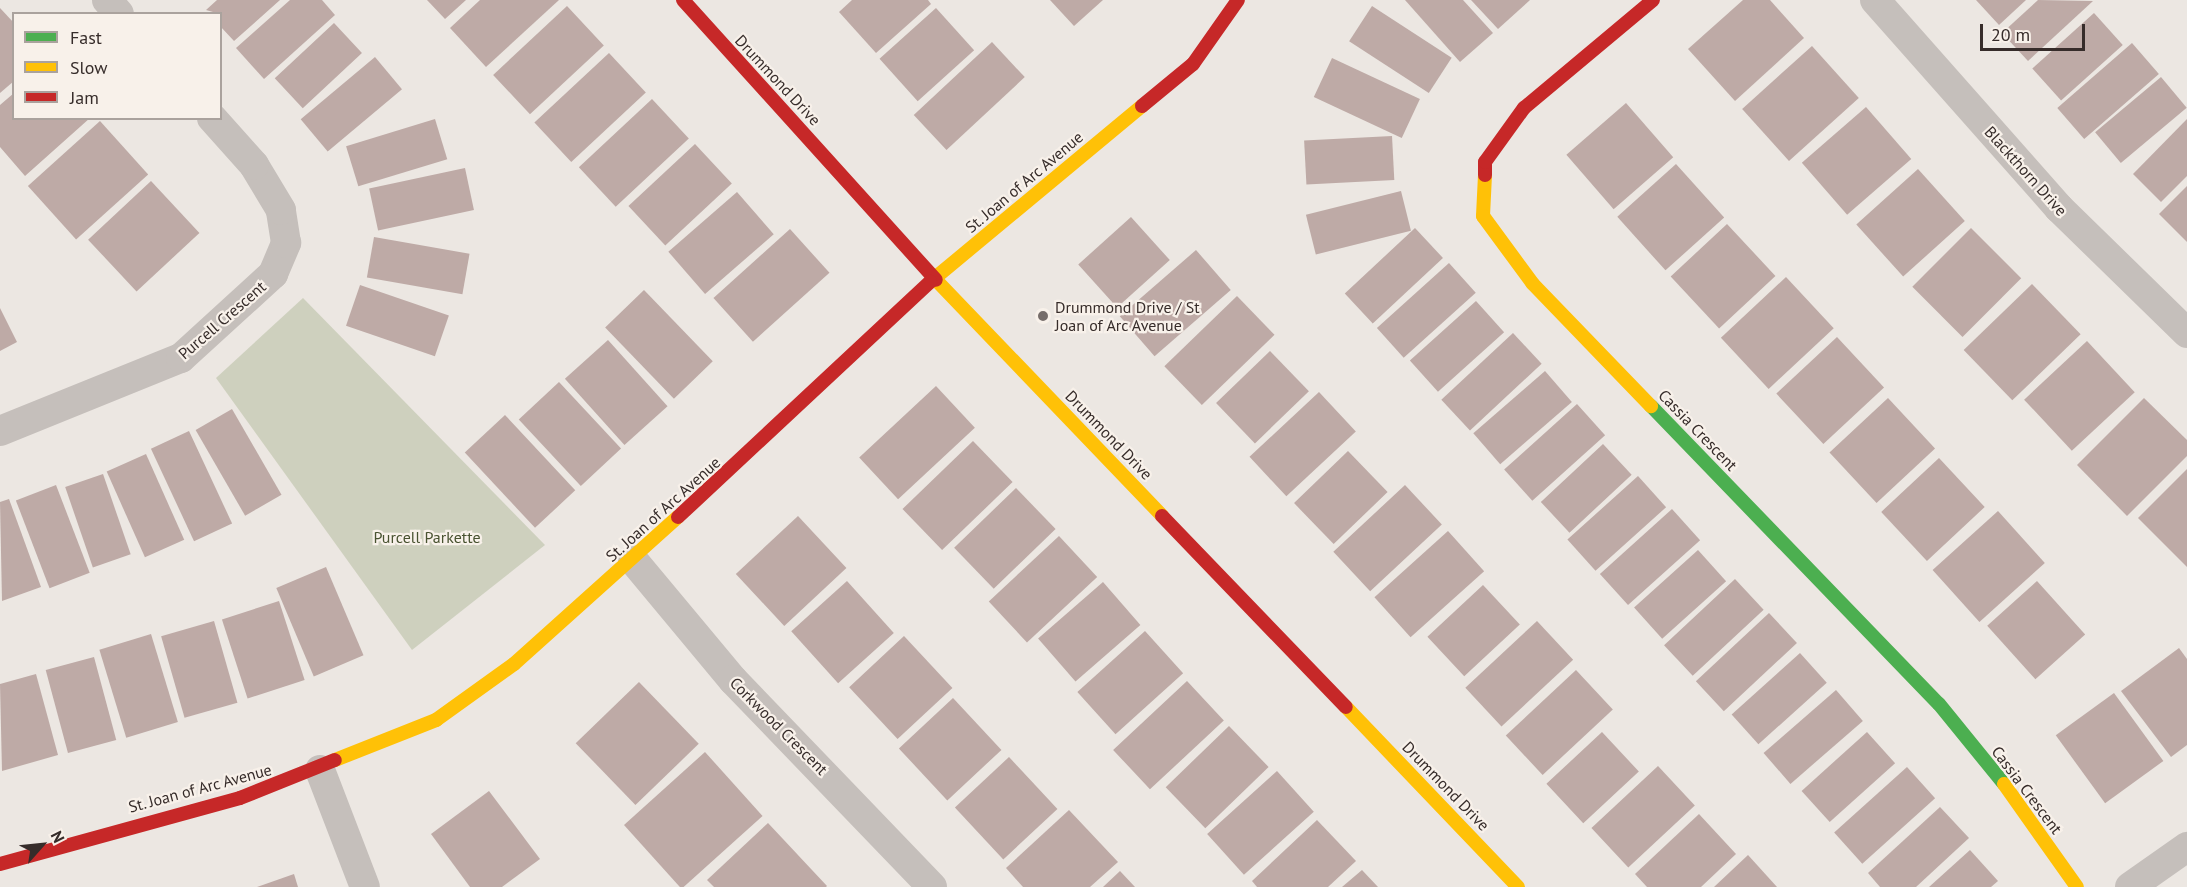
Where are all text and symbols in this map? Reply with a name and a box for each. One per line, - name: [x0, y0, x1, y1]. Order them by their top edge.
- legend: [12, 12, 222, 120]
- scale bar: [1983, 12, 2088, 50]
- text: 20 m: [1991, 23, 2030, 46]
- text: Fast: [70, 26, 102, 49]
- street label: Drummond Drive: [731, 31, 825, 129]
- text: Slow: [70, 56, 108, 79]
- text: Jam: [70, 86, 99, 109]
- street label: Blackthorn Drive: [1981, 122, 2071, 220]
- street label: St. Joan of Arc Avenue: [960, 126, 1088, 238]
- street label: Purcell Crescent: [174, 277, 270, 363]
- place label: Drummond Drive / St Joan of Arc Avenue: [1055, 297, 1200, 335]
- marker: Drummond Drive / St Joan of Arc Avenue: [1036, 309, 1050, 323]
- street label: Drummond Drive: [1062, 386, 1156, 484]
- street label: Cassia Crescent: [1655, 386, 1741, 474]
- street label: St. Joan of Arc Avenue: [601, 452, 725, 566]
- park label: Purcell Parkette: [373, 527, 481, 547]
- street label: Corkwood Crescent: [726, 673, 832, 779]
- street label: Drummond Drive: [1399, 737, 1493, 835]
- street label: Cassia Crescent: [1988, 742, 2066, 838]
- street label: St. Joan of Arc Avenue: [125, 759, 275, 817]
- north arrow: [12, 815, 72, 875]
- text: N: [47, 828, 69, 846]

